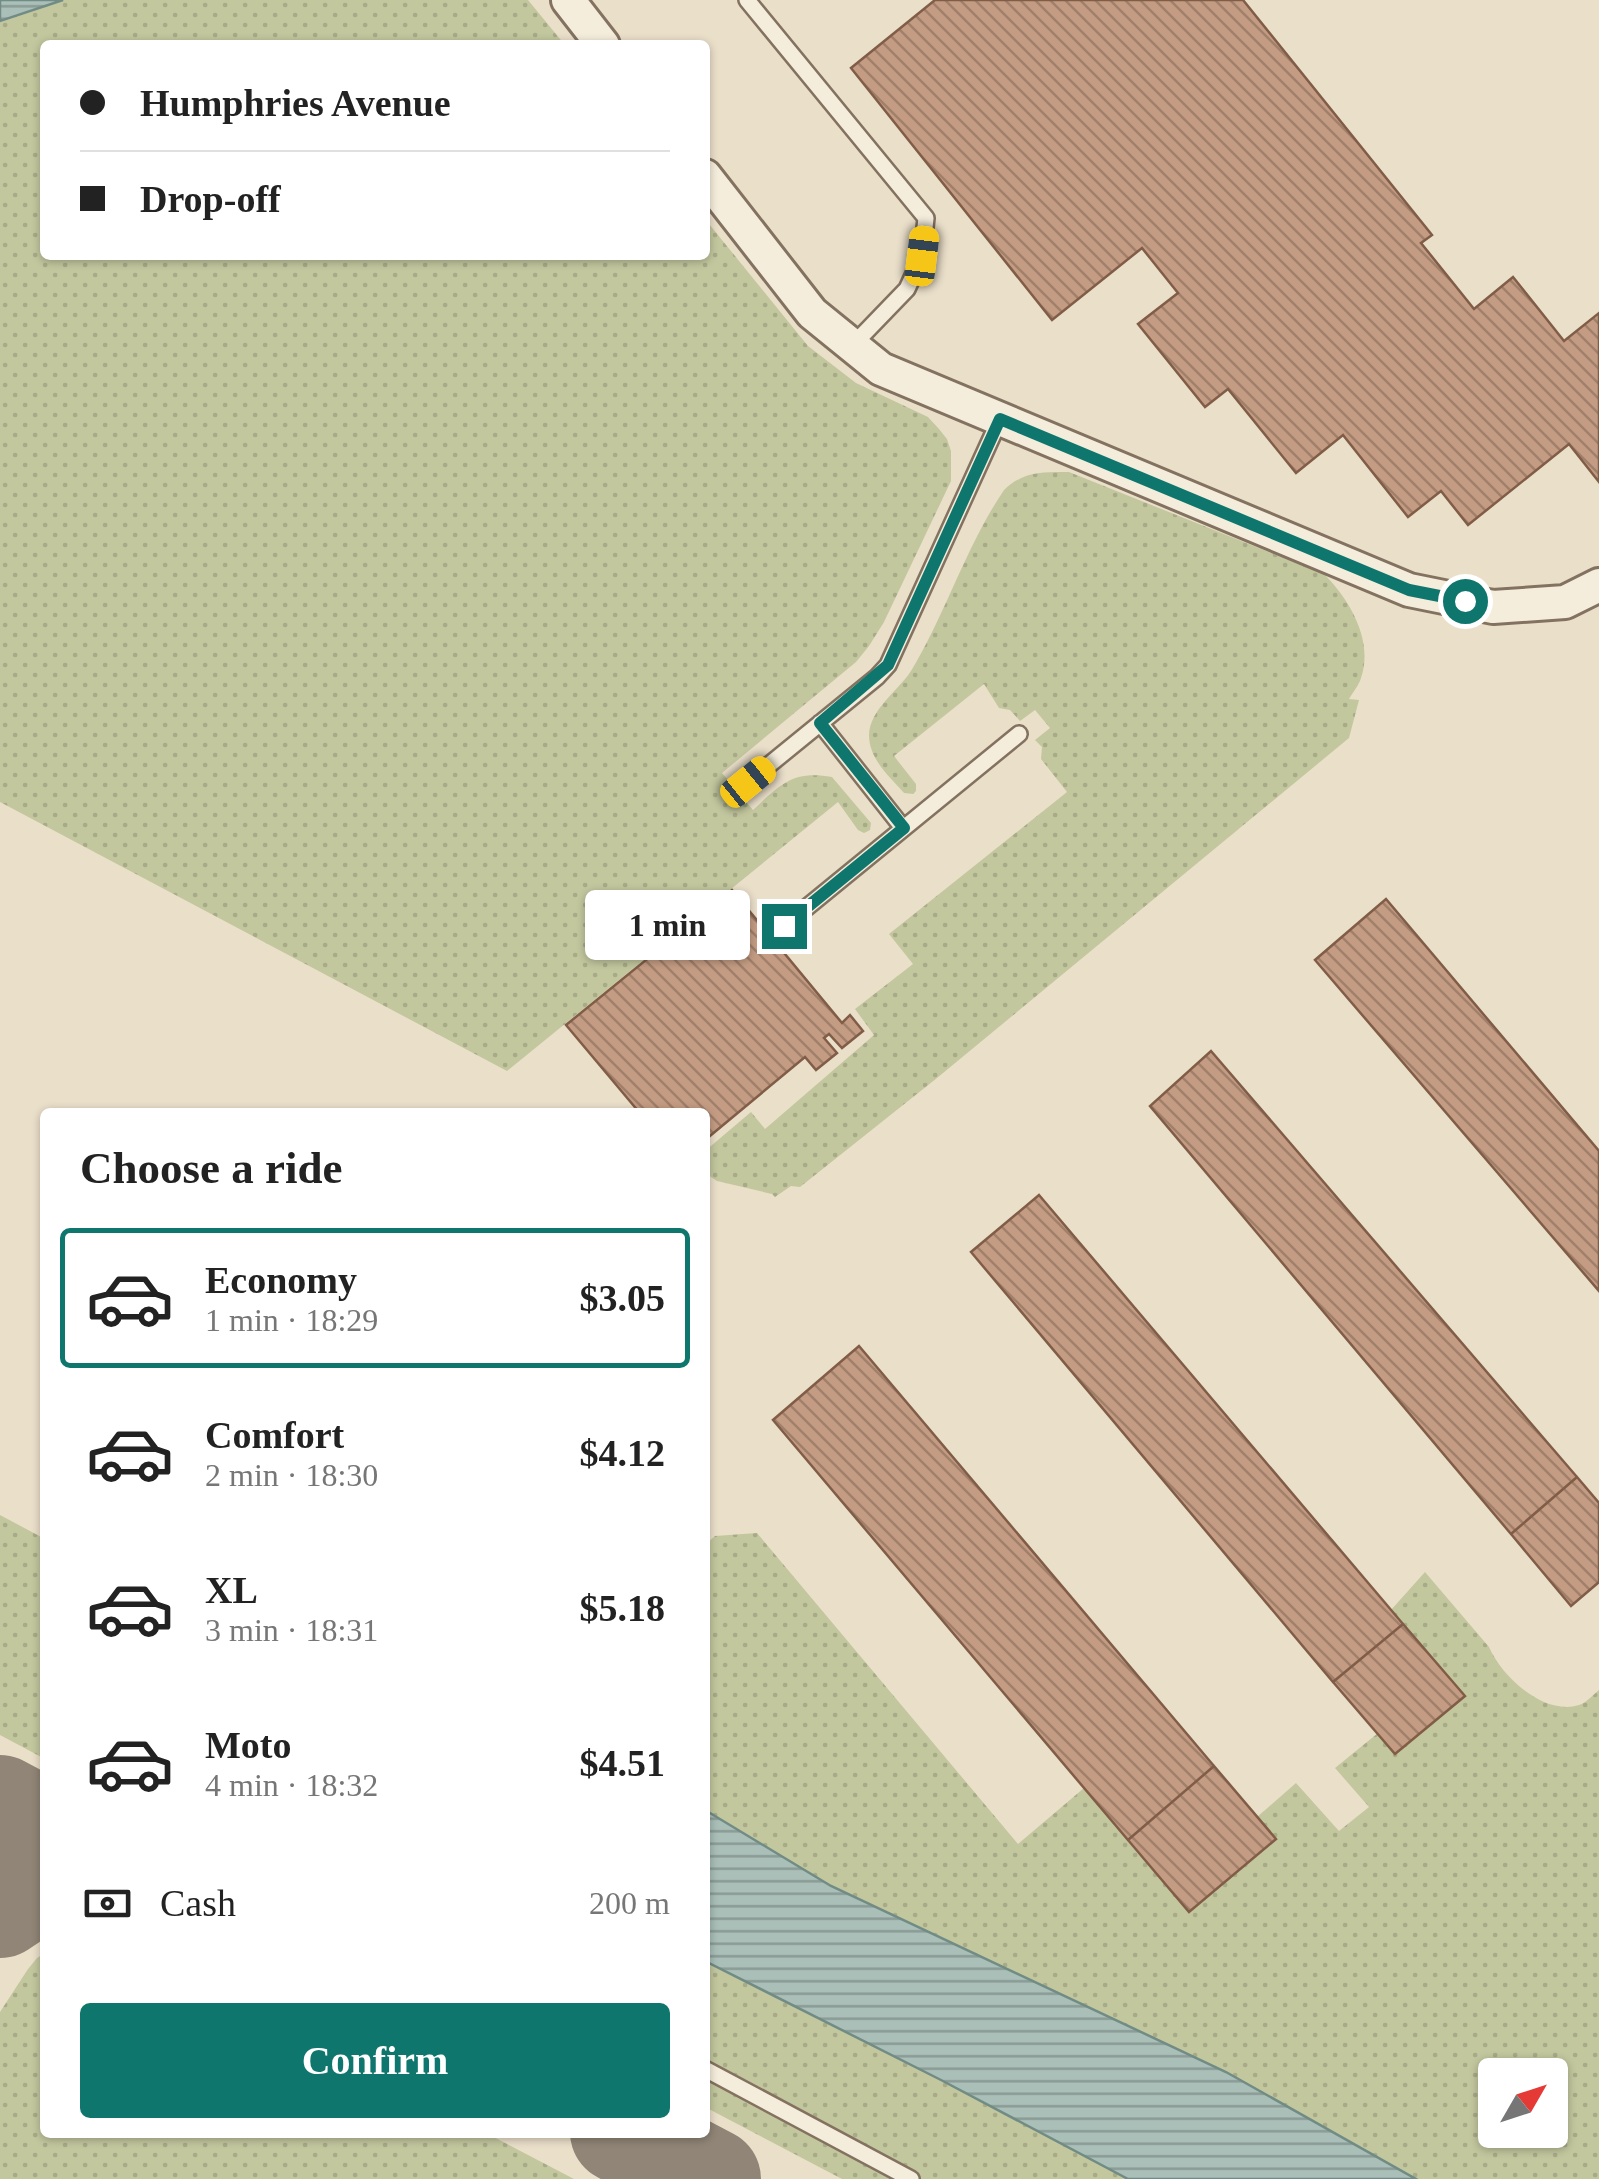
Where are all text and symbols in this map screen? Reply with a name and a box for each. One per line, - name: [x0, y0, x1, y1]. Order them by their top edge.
- text: Humphries Avenue: [140, 82, 451, 124]
- text: Drop-off: [140, 178, 281, 220]
- car: [903, 224, 941, 288]
- route start: [1443, 579, 1488, 624]
- car: [715, 751, 781, 813]
- callout: 1 min: [584, 891, 749, 961]
- route end: [762, 904, 807, 949]
- text: 1 min: [629, 907, 706, 943]
- text: Choose a ride: [80, 1143, 343, 1193]
- icon: car: [85, 1253, 175, 1343]
- text: Economy: [205, 1259, 357, 1301]
- text: $3.05: [580, 1277, 665, 1319]
- text: 1 min · 18:29: [205, 1302, 378, 1338]
- icon: car: [85, 1408, 175, 1498]
- text: Comfort: [205, 1414, 344, 1456]
- text: $4.12: [580, 1432, 665, 1474]
- text: 2 min · 18:30: [205, 1457, 378, 1493]
- icon: car: [85, 1563, 175, 1653]
- text: XL: [205, 1569, 258, 1611]
- text: $5.18: [580, 1587, 665, 1629]
- text: 3 min · 18:31: [205, 1612, 378, 1648]
- icon: car: [85, 1718, 175, 1808]
- text: Moto: [205, 1724, 292, 1766]
- text: $4.51: [580, 1742, 665, 1784]
- text: 4 min · 18:32: [205, 1767, 378, 1803]
- icon: cash: [80, 1876, 135, 1931]
- text: Cash: [160, 1882, 236, 1924]
- text: 200 m: [589, 1885, 670, 1921]
- button: Confirm: [80, 2003, 670, 2118]
- north arrow: [1478, 2058, 1568, 2148]
- map controls: [1478, 2058, 1568, 2148]

